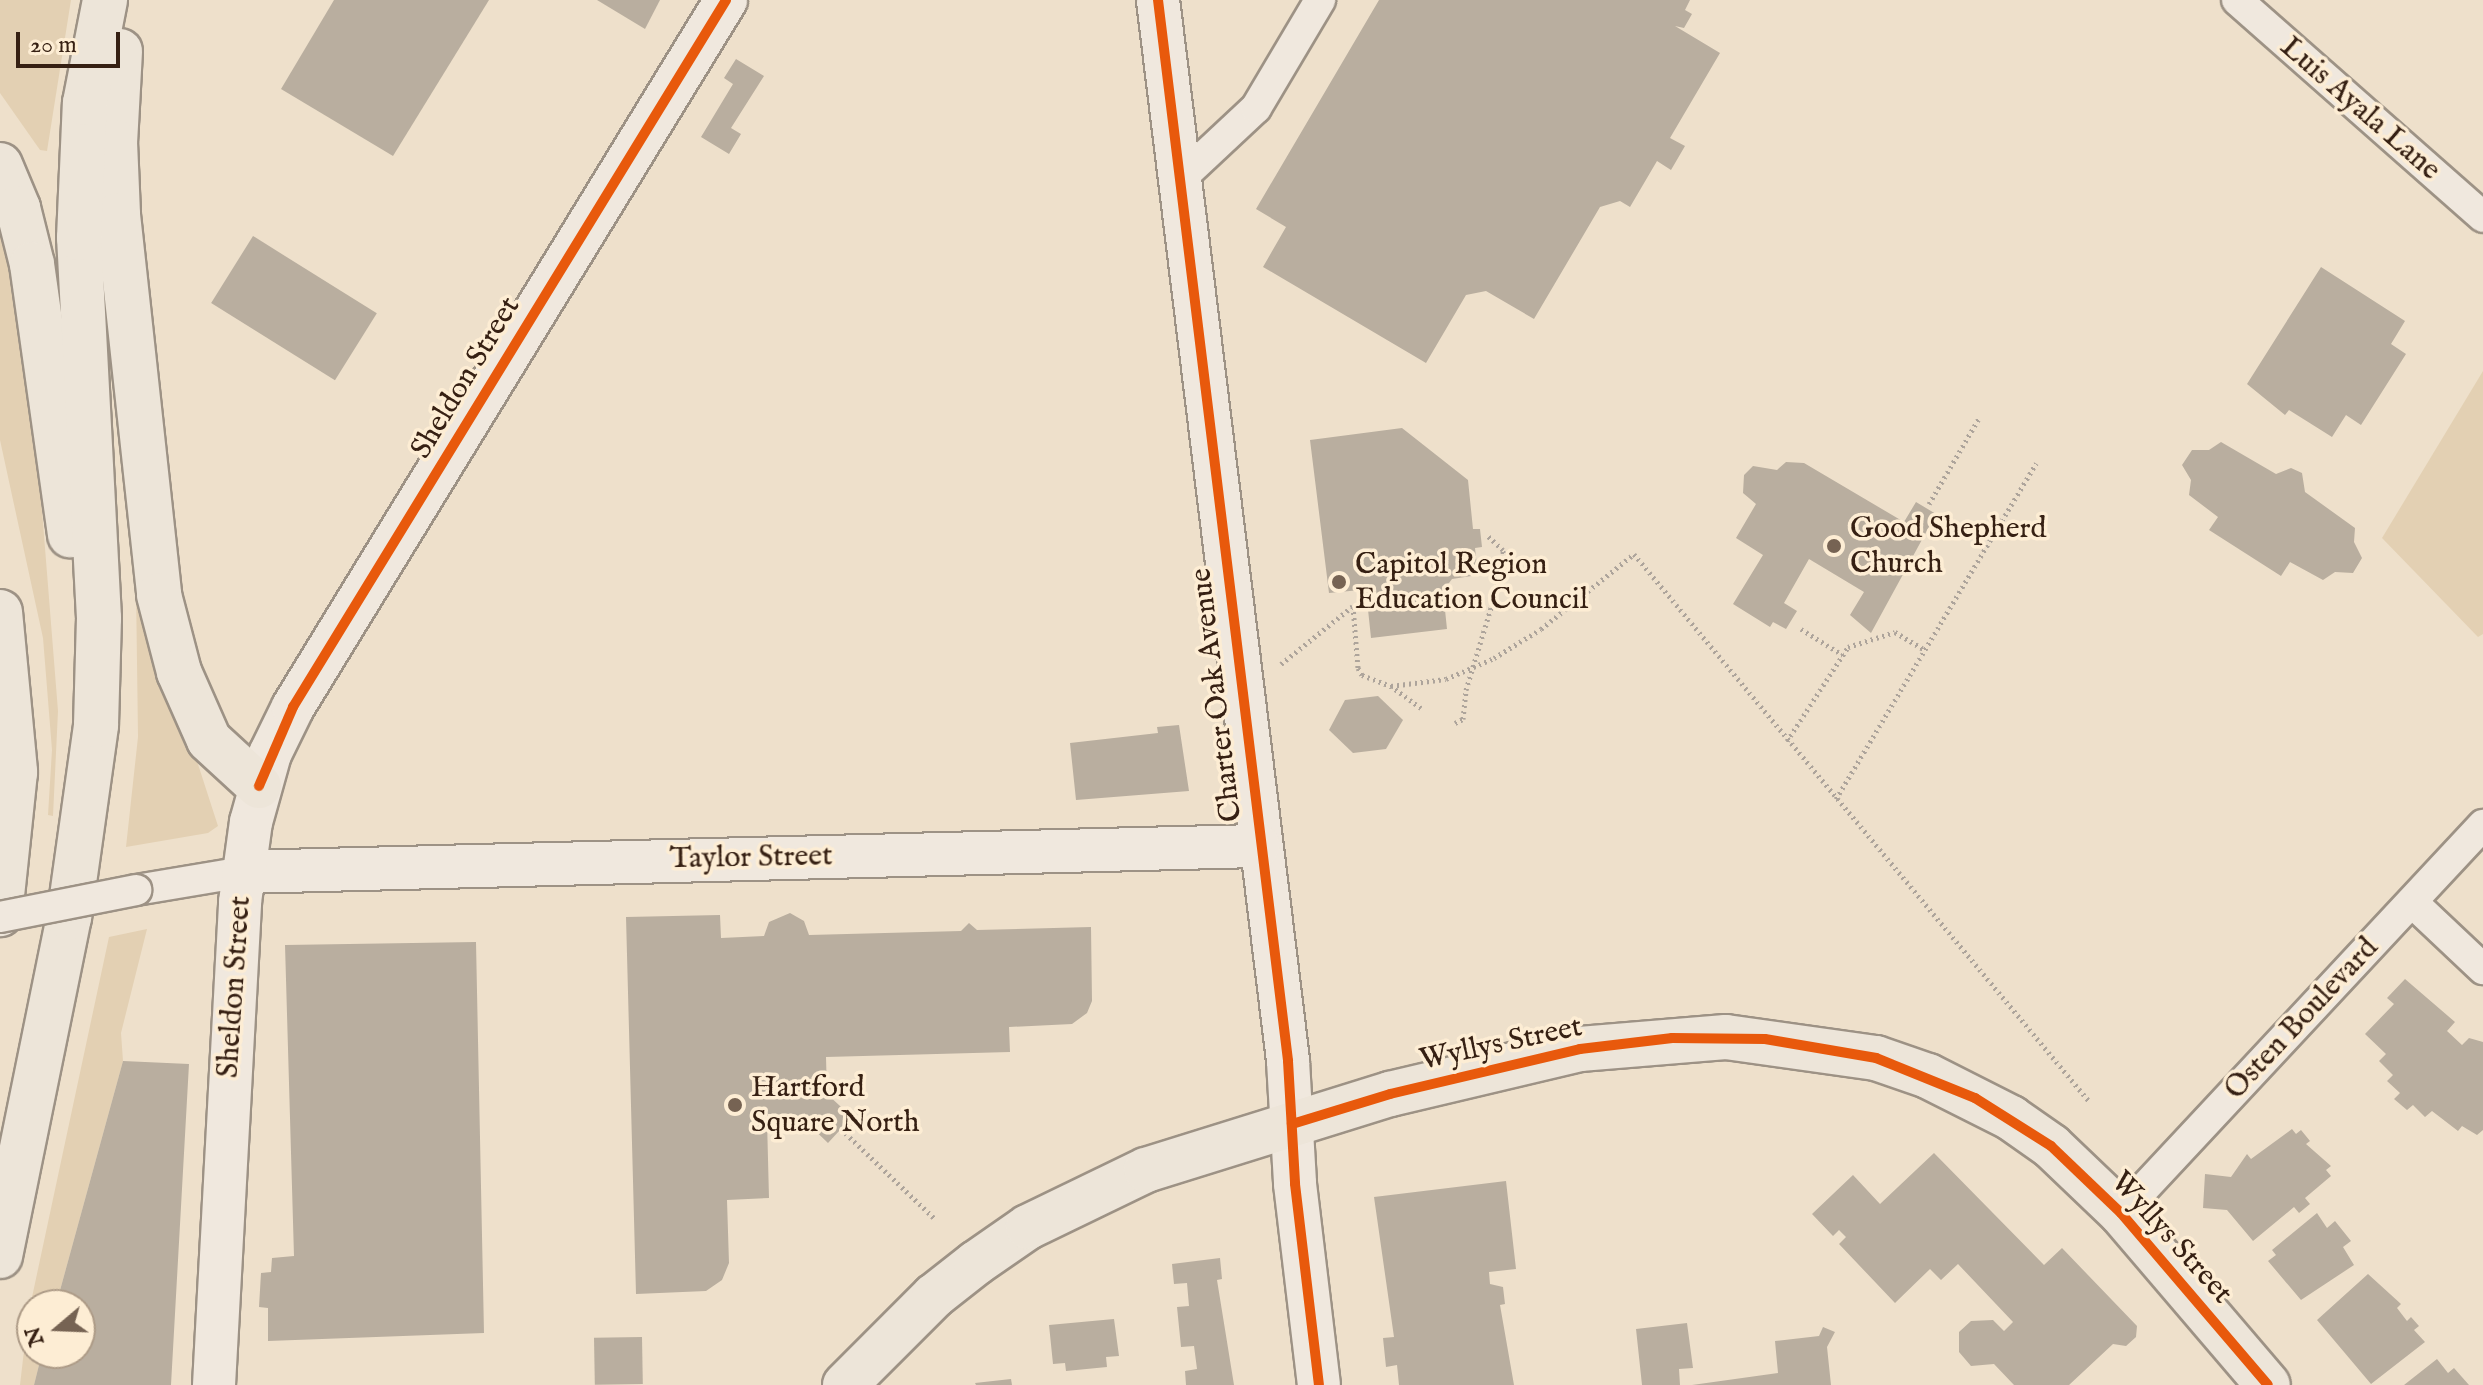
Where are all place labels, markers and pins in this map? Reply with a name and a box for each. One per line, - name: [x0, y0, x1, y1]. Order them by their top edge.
- place label: Good Shepherd Church: [1850, 511, 2047, 582]
- marker: Good Shepherd Church: [1825, 537, 1843, 555]
- place label: Capitol Region Education Council: [1355, 547, 1588, 618]
- marker: Capitol Region Education Council: [1330, 573, 1348, 591]
- place label: Hartford Square North: [751, 1070, 920, 1140]
- marker: Hartford Square North: [726, 1096, 744, 1114]

